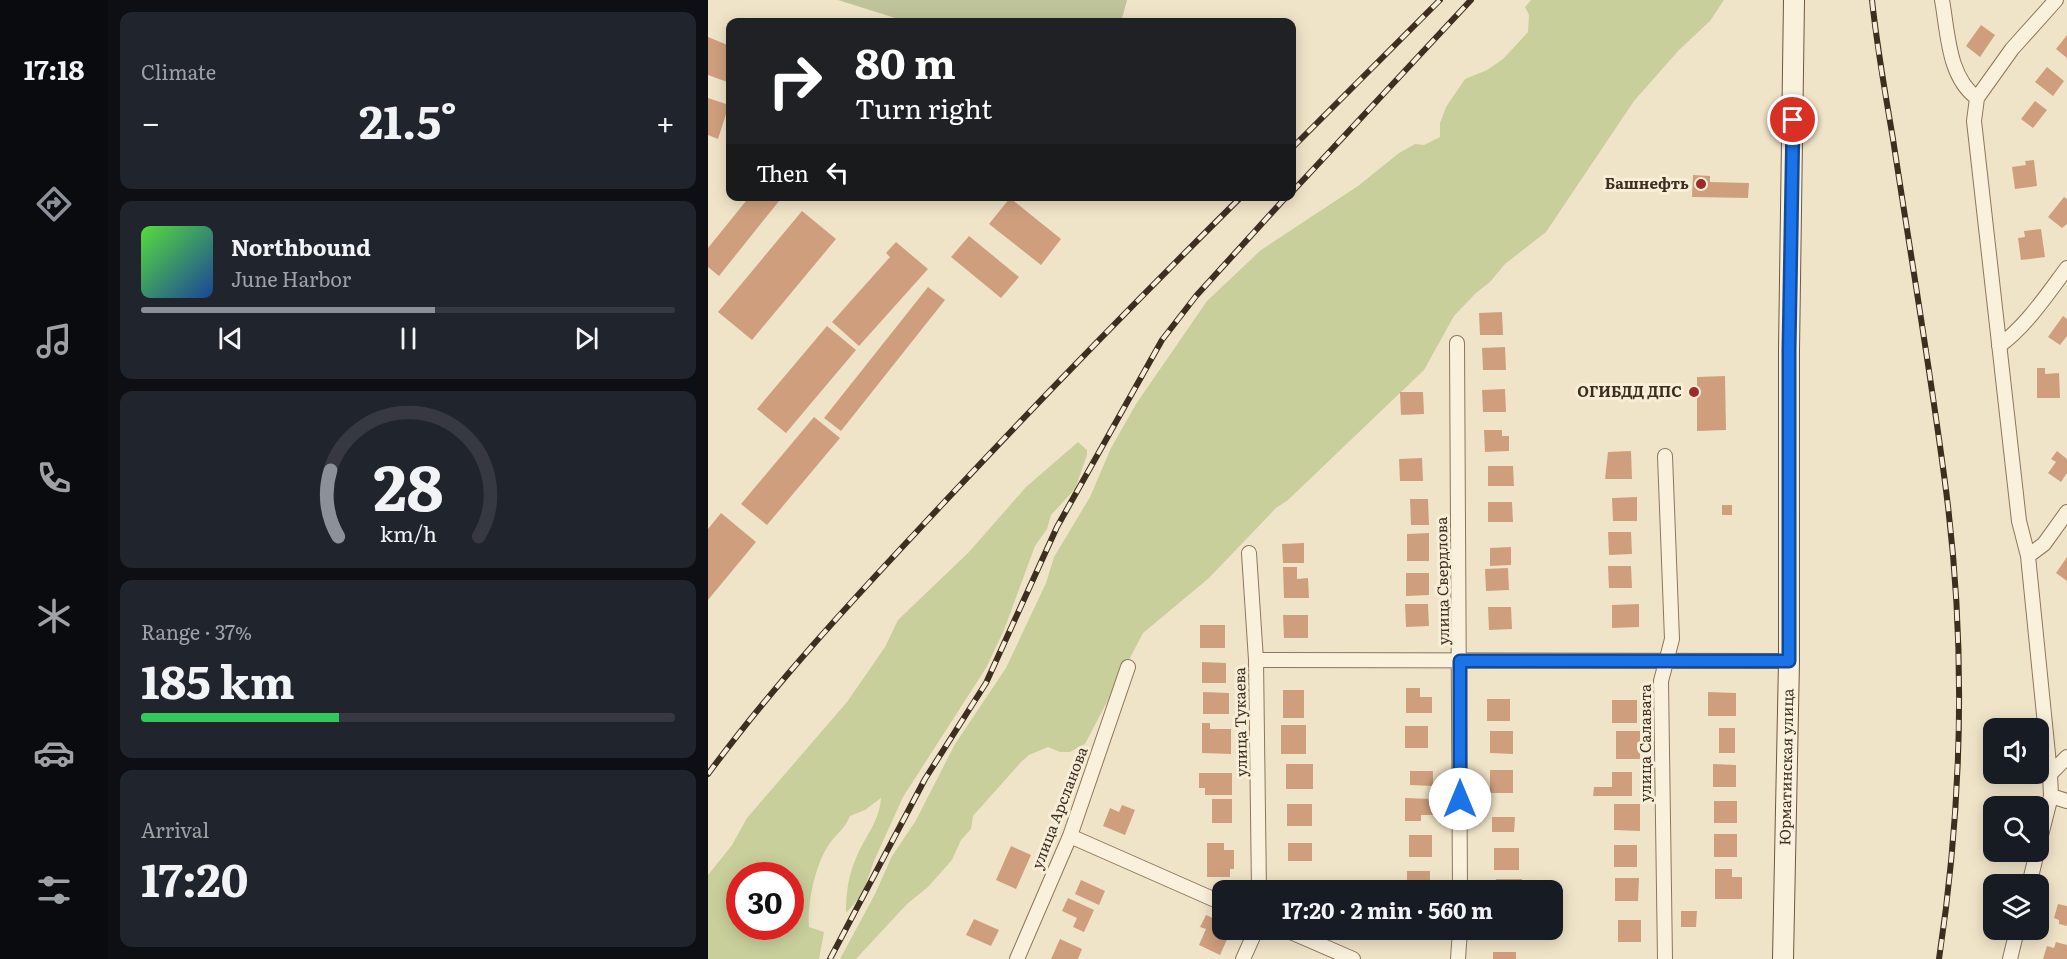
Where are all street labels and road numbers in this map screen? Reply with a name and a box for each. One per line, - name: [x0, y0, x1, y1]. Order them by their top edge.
- street label: улица Свердлова: [1429, 516, 1454, 645]
- street label: улица Тукаева: [1227, 666, 1252, 777]
- street label: улица Салавата: [1633, 683, 1656, 802]
- street label: Юрматинская улица: [1772, 687, 1798, 846]
- street label: улица Арсланова: [1025, 742, 1093, 872]

